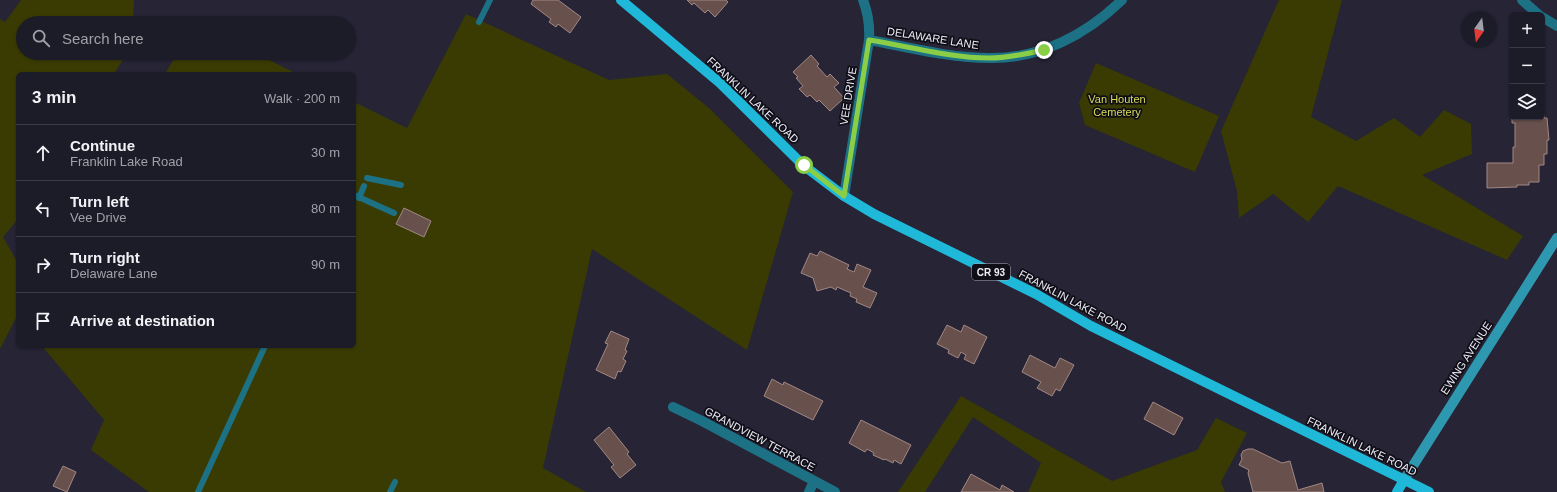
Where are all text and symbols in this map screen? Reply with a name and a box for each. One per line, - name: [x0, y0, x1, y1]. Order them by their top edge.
- north arrow: [1461, 12, 1497, 48]
- map controls: [1509, 12, 1545, 120]
- button: +: [1509, 12, 1545, 48]
- search box: [16, 16, 356, 60]
- street label: DELAWARE LANE: [886, 25, 980, 51]
- icon: search: [30, 27, 52, 49]
- text: Search here: [62, 30, 144, 47]
- route end: [1035, 41, 1053, 59]
- button: −: [1509, 48, 1545, 84]
- street label: FRANKLIN LAKE ROAD: [705, 55, 801, 145]
- street label: VEE DRIVE: [837, 66, 859, 126]
- button: layers: [1509, 84, 1545, 120]
- text: 3 min: [32, 88, 76, 107]
- text: Walk · 200 m: [264, 91, 340, 106]
- park label: Van Houten Cemetery: [1088, 93, 1146, 118]
- text: Continue: [70, 137, 135, 154]
- icon: ahead: [32, 142, 54, 164]
- text: 30 m: [311, 145, 340, 160]
- text: Franklin Lake Road: [70, 154, 183, 169]
- route start: [795, 156, 813, 174]
- text: Turn left: [70, 193, 129, 210]
- icon: left: [32, 198, 54, 220]
- text: 80 m: [311, 201, 340, 216]
- text: Vee Drive: [70, 210, 126, 225]
- text: Turn right: [70, 249, 140, 266]
- icon: right: [32, 254, 54, 276]
- text: 90 m: [311, 257, 340, 272]
- road number: CR 93: [972, 264, 1010, 280]
- text: Delaware Lane: [70, 266, 157, 281]
- street label: FRANKLIN LAKE ROAD: [1017, 267, 1129, 335]
- icon: arrive: [32, 310, 54, 332]
- text: Arrive at destination: [70, 312, 215, 329]
- street label: EWING AVENUE: [1438, 319, 1494, 397]
- street label: GRANDVIEW TERRACE: [703, 405, 817, 473]
- street label: FRANKLIN LAKE ROAD: [1305, 414, 1419, 478]

